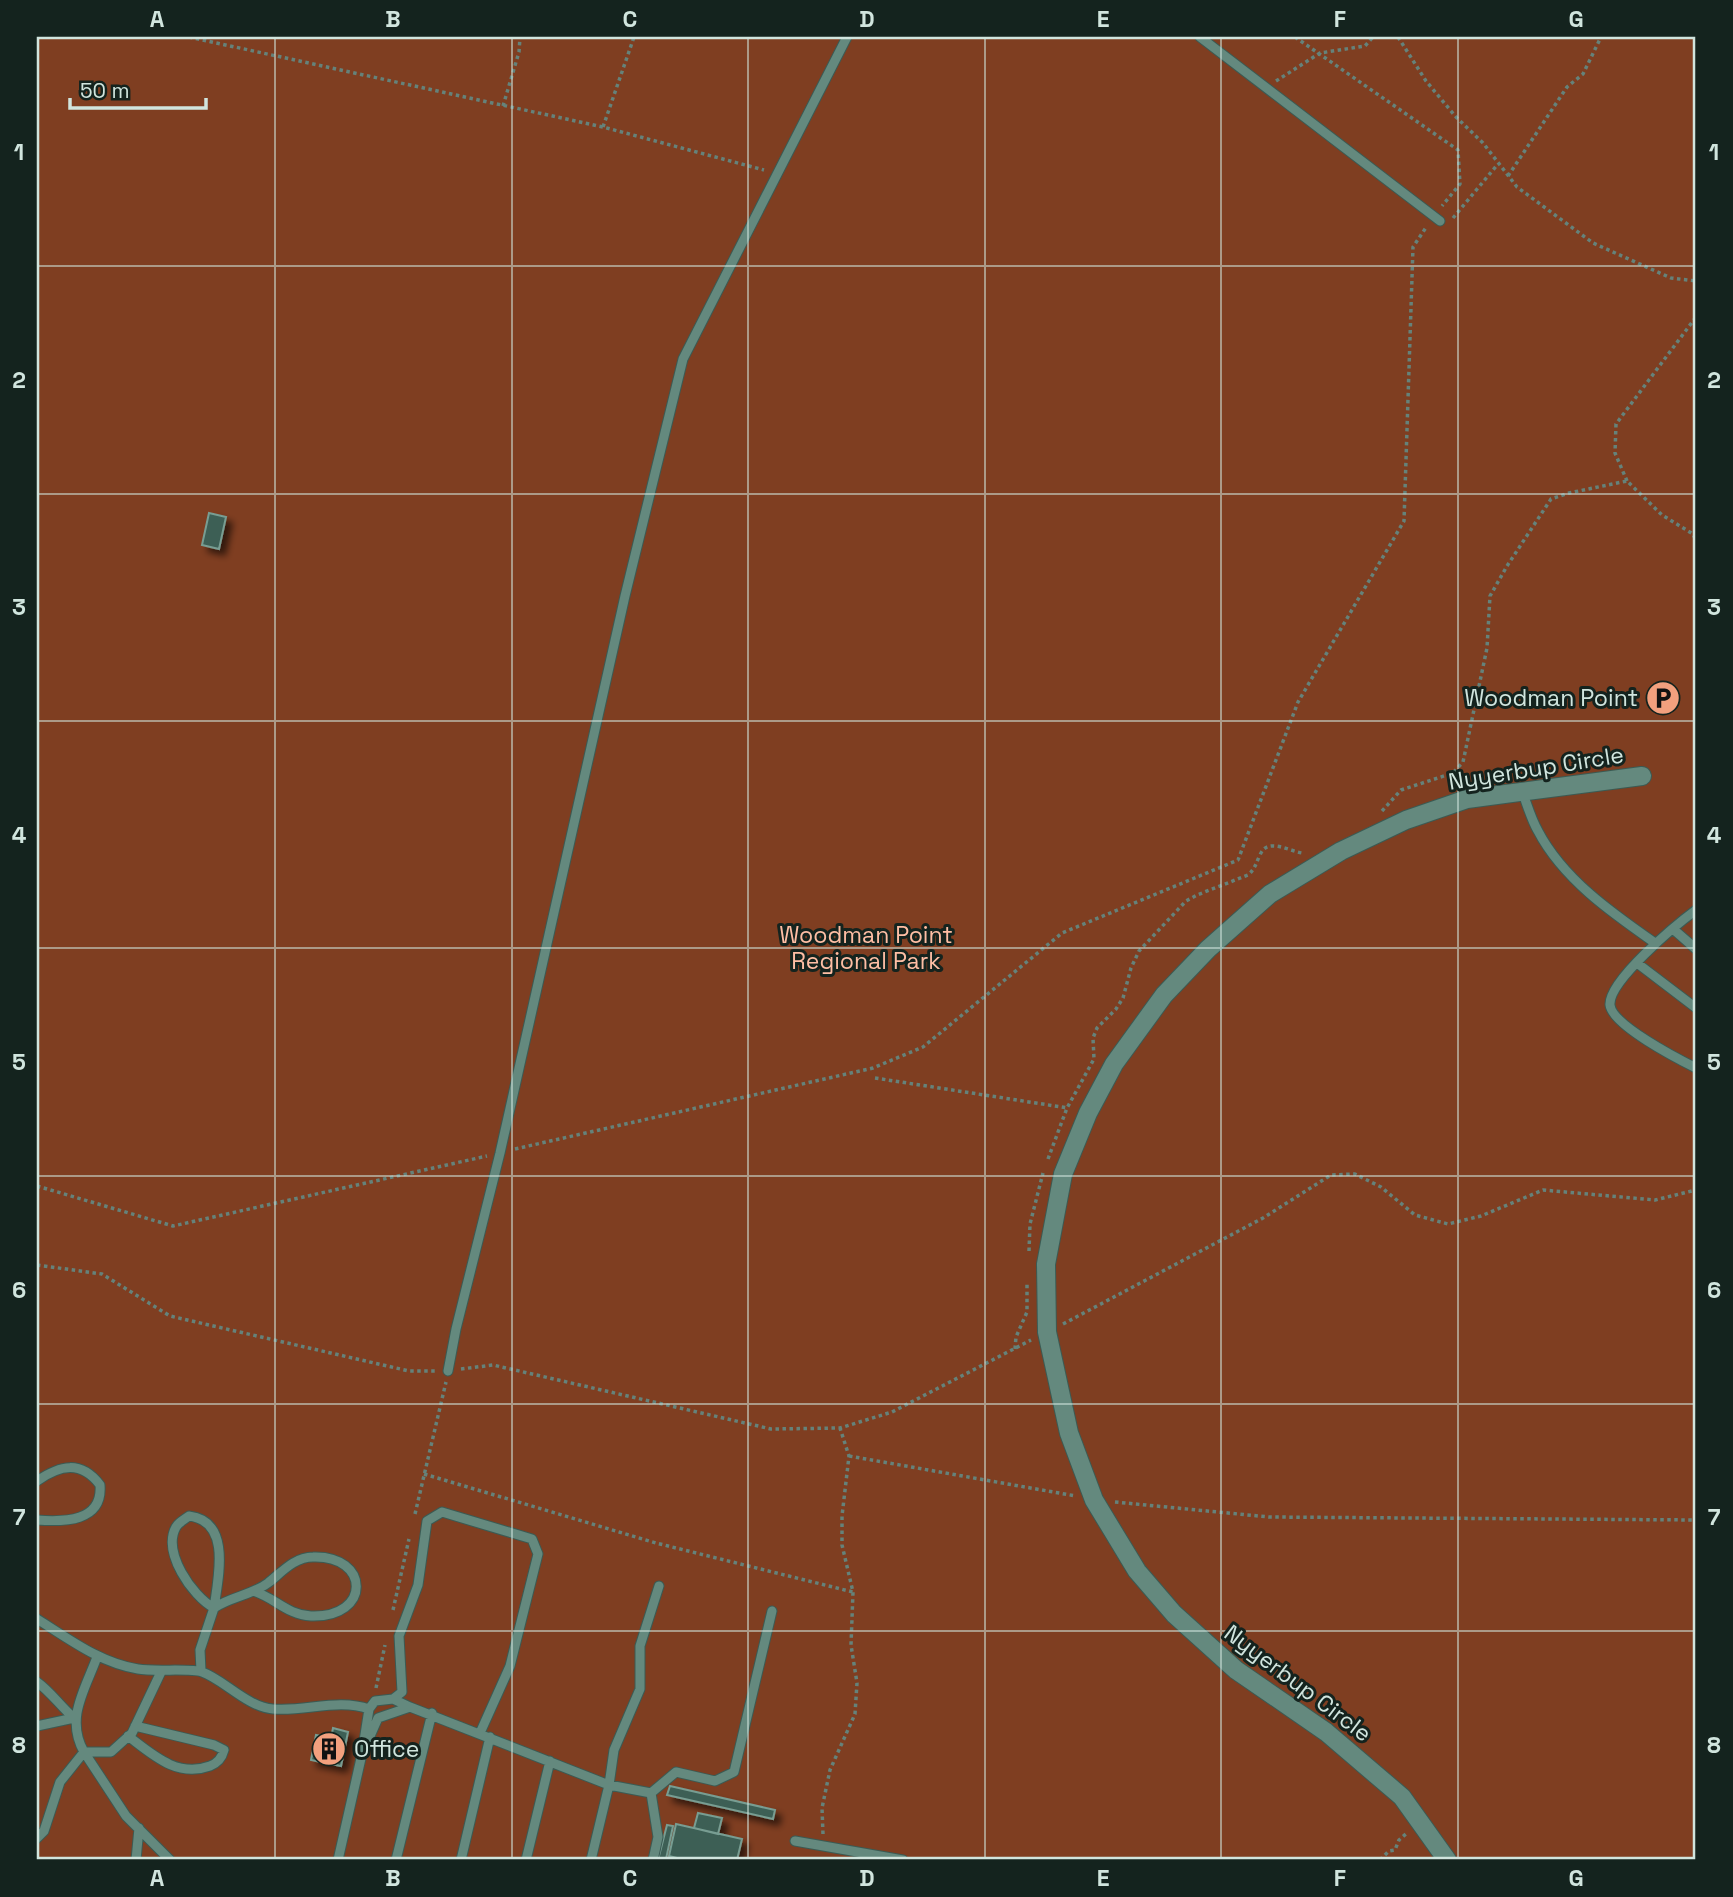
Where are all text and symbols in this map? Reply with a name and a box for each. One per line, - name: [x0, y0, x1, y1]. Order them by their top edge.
- text: A: [150, 4, 165, 34]
- text: B: [385, 4, 401, 34]
- text: C: [623, 4, 637, 34]
- text: D: [859, 4, 875, 34]
- text: E: [1097, 4, 1109, 34]
- text: F: [1334, 4, 1346, 34]
- text: G: [1568, 4, 1584, 34]
- scale bar: [70, 66, 206, 110]
- text: 50 m: [80, 77, 130, 104]
- text: 1: [14, 137, 24, 167]
- text: 1: [1709, 137, 1719, 167]
- text: 2: [12, 365, 26, 395]
- text: 2: [1707, 365, 1721, 395]
- text: 3: [12, 592, 26, 622]
- text: 3: [1707, 592, 1721, 622]
- parking icon: Woodman Point: [1644, 679, 1682, 717]
- place label: Woodman Point: [1464, 683, 1638, 713]
- street label: Nyyerbup Circle: [1446, 739, 1626, 797]
- text: 4: [12, 820, 27, 850]
- text: 4: [1707, 820, 1722, 850]
- park label: Woodman Point Regional Park: [779, 920, 953, 976]
- text: 5: [12, 1047, 26, 1077]
- text: 5: [1707, 1047, 1721, 1077]
- text: 6: [12, 1275, 26, 1305]
- text: 6: [1707, 1275, 1721, 1305]
- text: 7: [13, 1502, 26, 1532]
- text: 7: [1708, 1502, 1721, 1532]
- street label: Nyyerbup Circle: [1218, 1618, 1378, 1748]
- text: 8: [12, 1730, 26, 1760]
- building icon: Office: [310, 1730, 348, 1768]
- text: 8: [1707, 1730, 1721, 1760]
- place label: Office: [354, 1734, 419, 1764]
- text: A: [150, 1863, 165, 1893]
- text: B: [385, 1863, 401, 1893]
- text: C: [623, 1863, 637, 1893]
- text: D: [859, 1863, 875, 1893]
- text: E: [1097, 1863, 1109, 1893]
- text: F: [1334, 1863, 1346, 1893]
- text: G: [1568, 1863, 1584, 1893]

